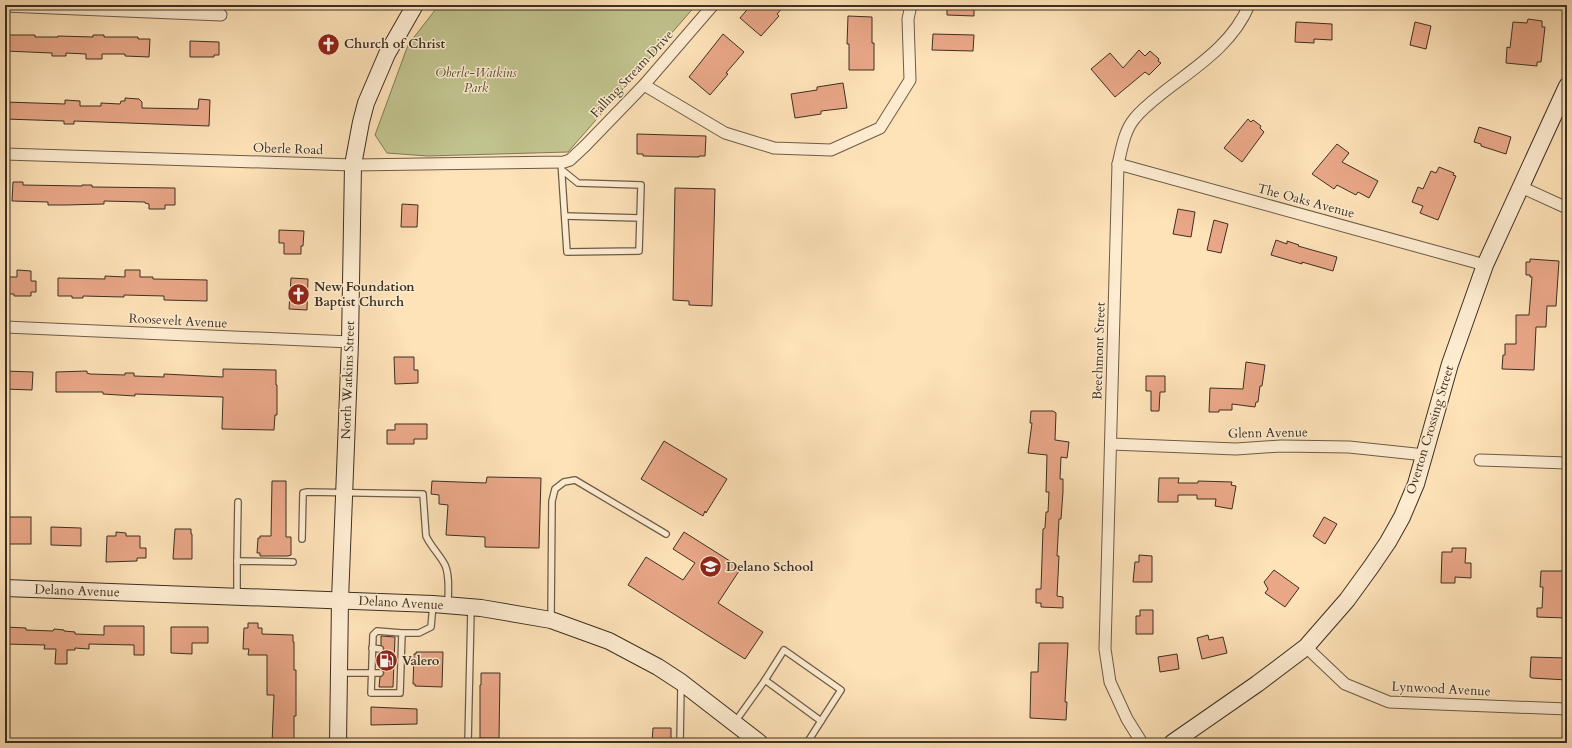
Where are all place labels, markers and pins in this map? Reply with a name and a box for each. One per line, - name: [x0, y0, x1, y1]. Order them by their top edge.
- church icon: Church of Christ: [316, 31, 342, 57]
- place label: Church of Christ: [344, 35, 446, 53]
- place label: New Foundation Baptist Church: [314, 278, 415, 311]
- church icon: New Foundation Baptist Church: [286, 281, 312, 307]
- school or university icon: Delano School: [698, 554, 724, 580]
- place label: Delano School: [726, 558, 814, 576]
- fuel station icon: Valero: [374, 648, 400, 674]
- place label: Valero: [402, 652, 440, 670]

